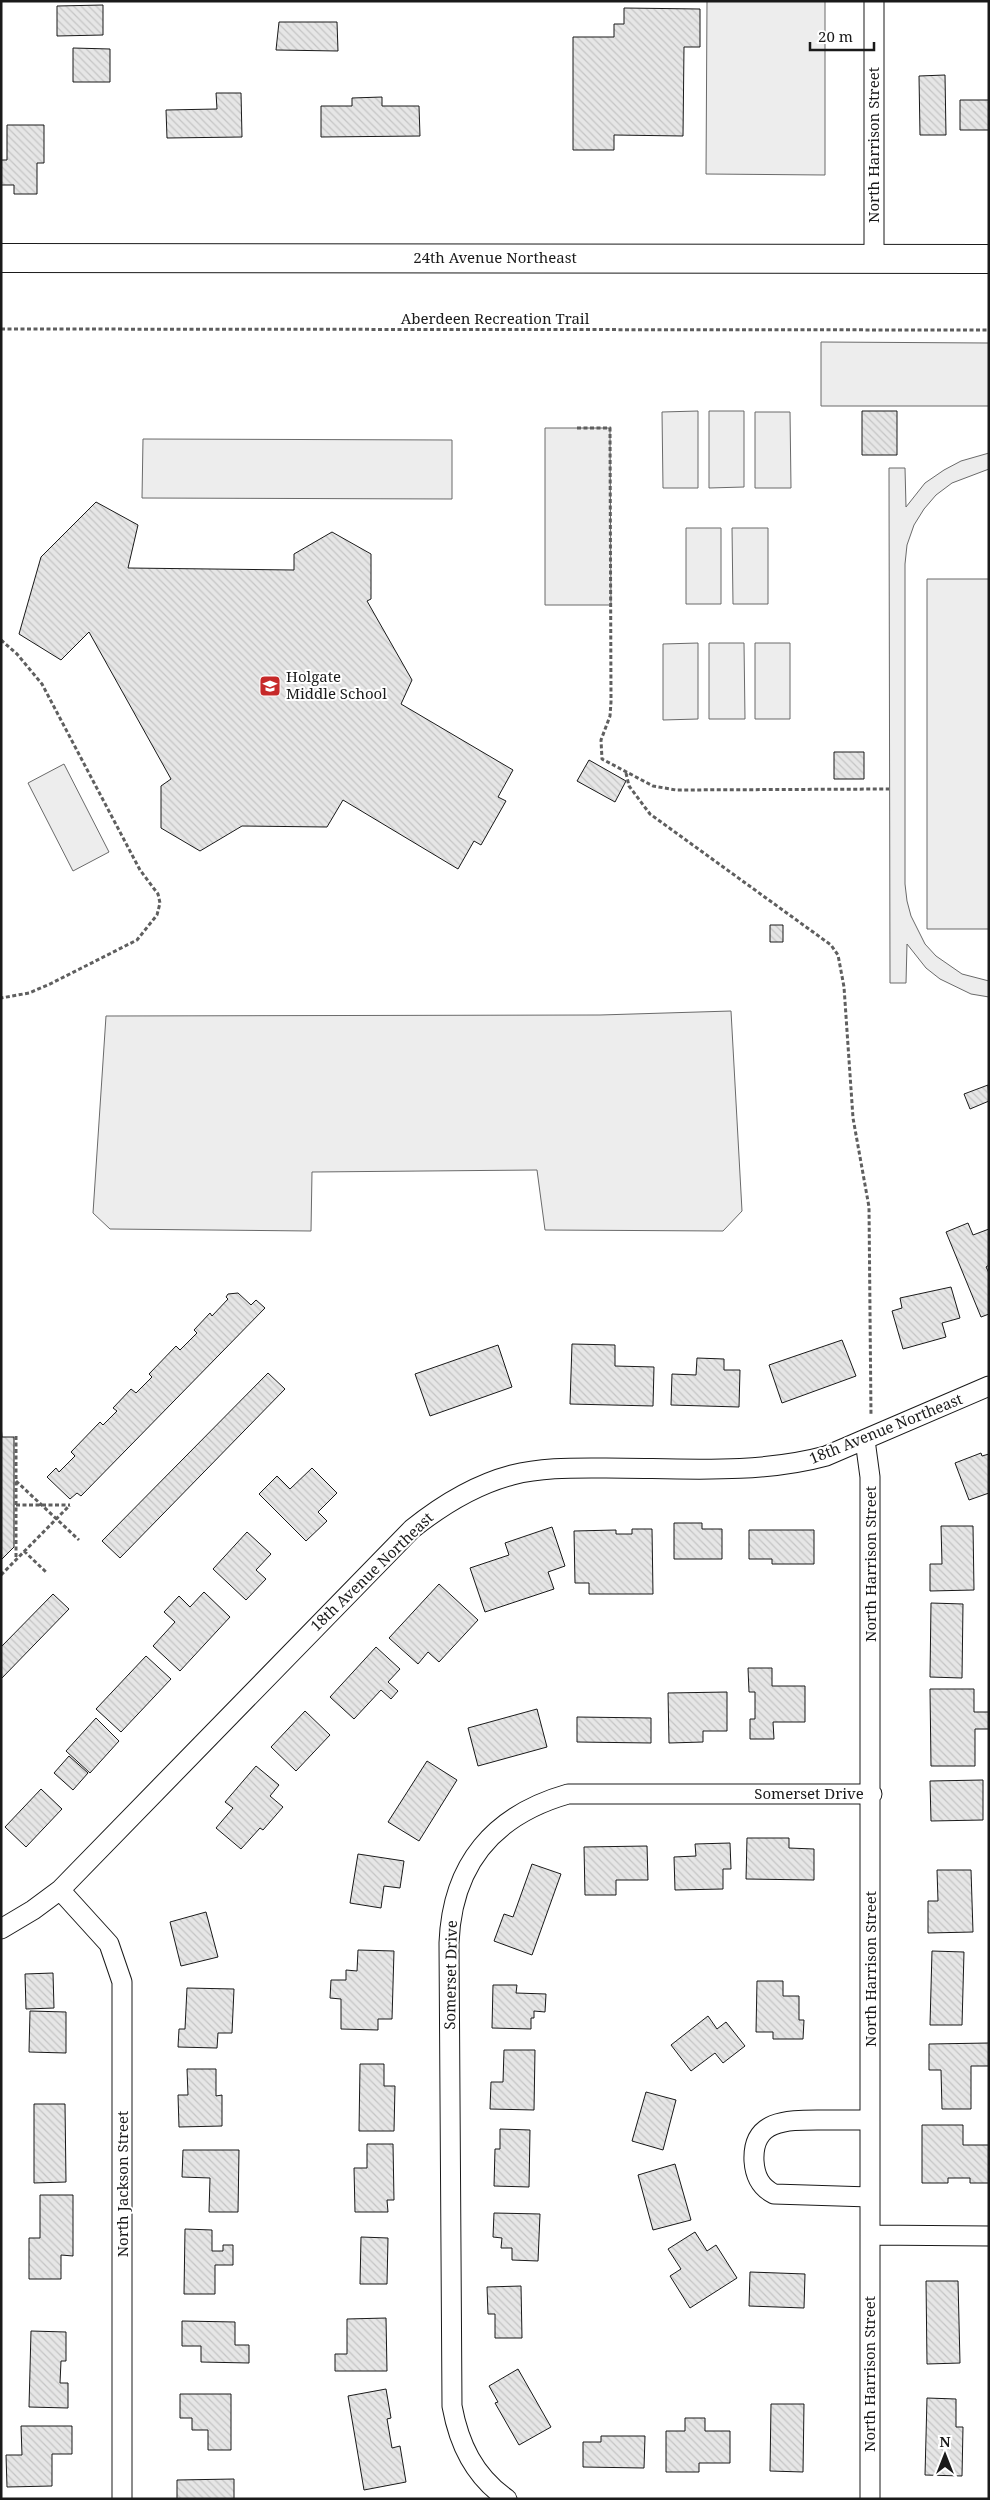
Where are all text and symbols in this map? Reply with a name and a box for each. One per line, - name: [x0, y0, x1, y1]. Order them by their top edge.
- scale bar: [810, 20, 874, 52]
- text: 20 m: [818, 26, 853, 46]
- street label: North Harrison Street: [863, 67, 883, 223]
- street label: 24th Avenue Northeast: [413, 247, 577, 267]
- street label: Aberdeen Recreation Trail: [401, 308, 590, 328]
- place label: Holgate Middle School: [286, 666, 387, 703]
- school or university icon: Holgate Middle School: [258, 674, 282, 698]
- street label: 18th Avenue Northeast: [806, 1388, 965, 1468]
- street label: North Harrison Street: [860, 1486, 880, 1642]
- street label: 18th Avenue Northeast: [306, 1507, 437, 1635]
- street label: Somerset Drive: [754, 1783, 864, 1803]
- street label: North Harrison Street: [860, 1891, 880, 2047]
- street label: Somerset Drive: [439, 1920, 461, 2030]
- street label: North Jackson Street: [112, 2111, 132, 2257]
- street label: North Harrison Street: [859, 2296, 879, 2452]
- north arrow: [920, 2430, 970, 2480]
- text: N: [939, 2432, 951, 2451]

